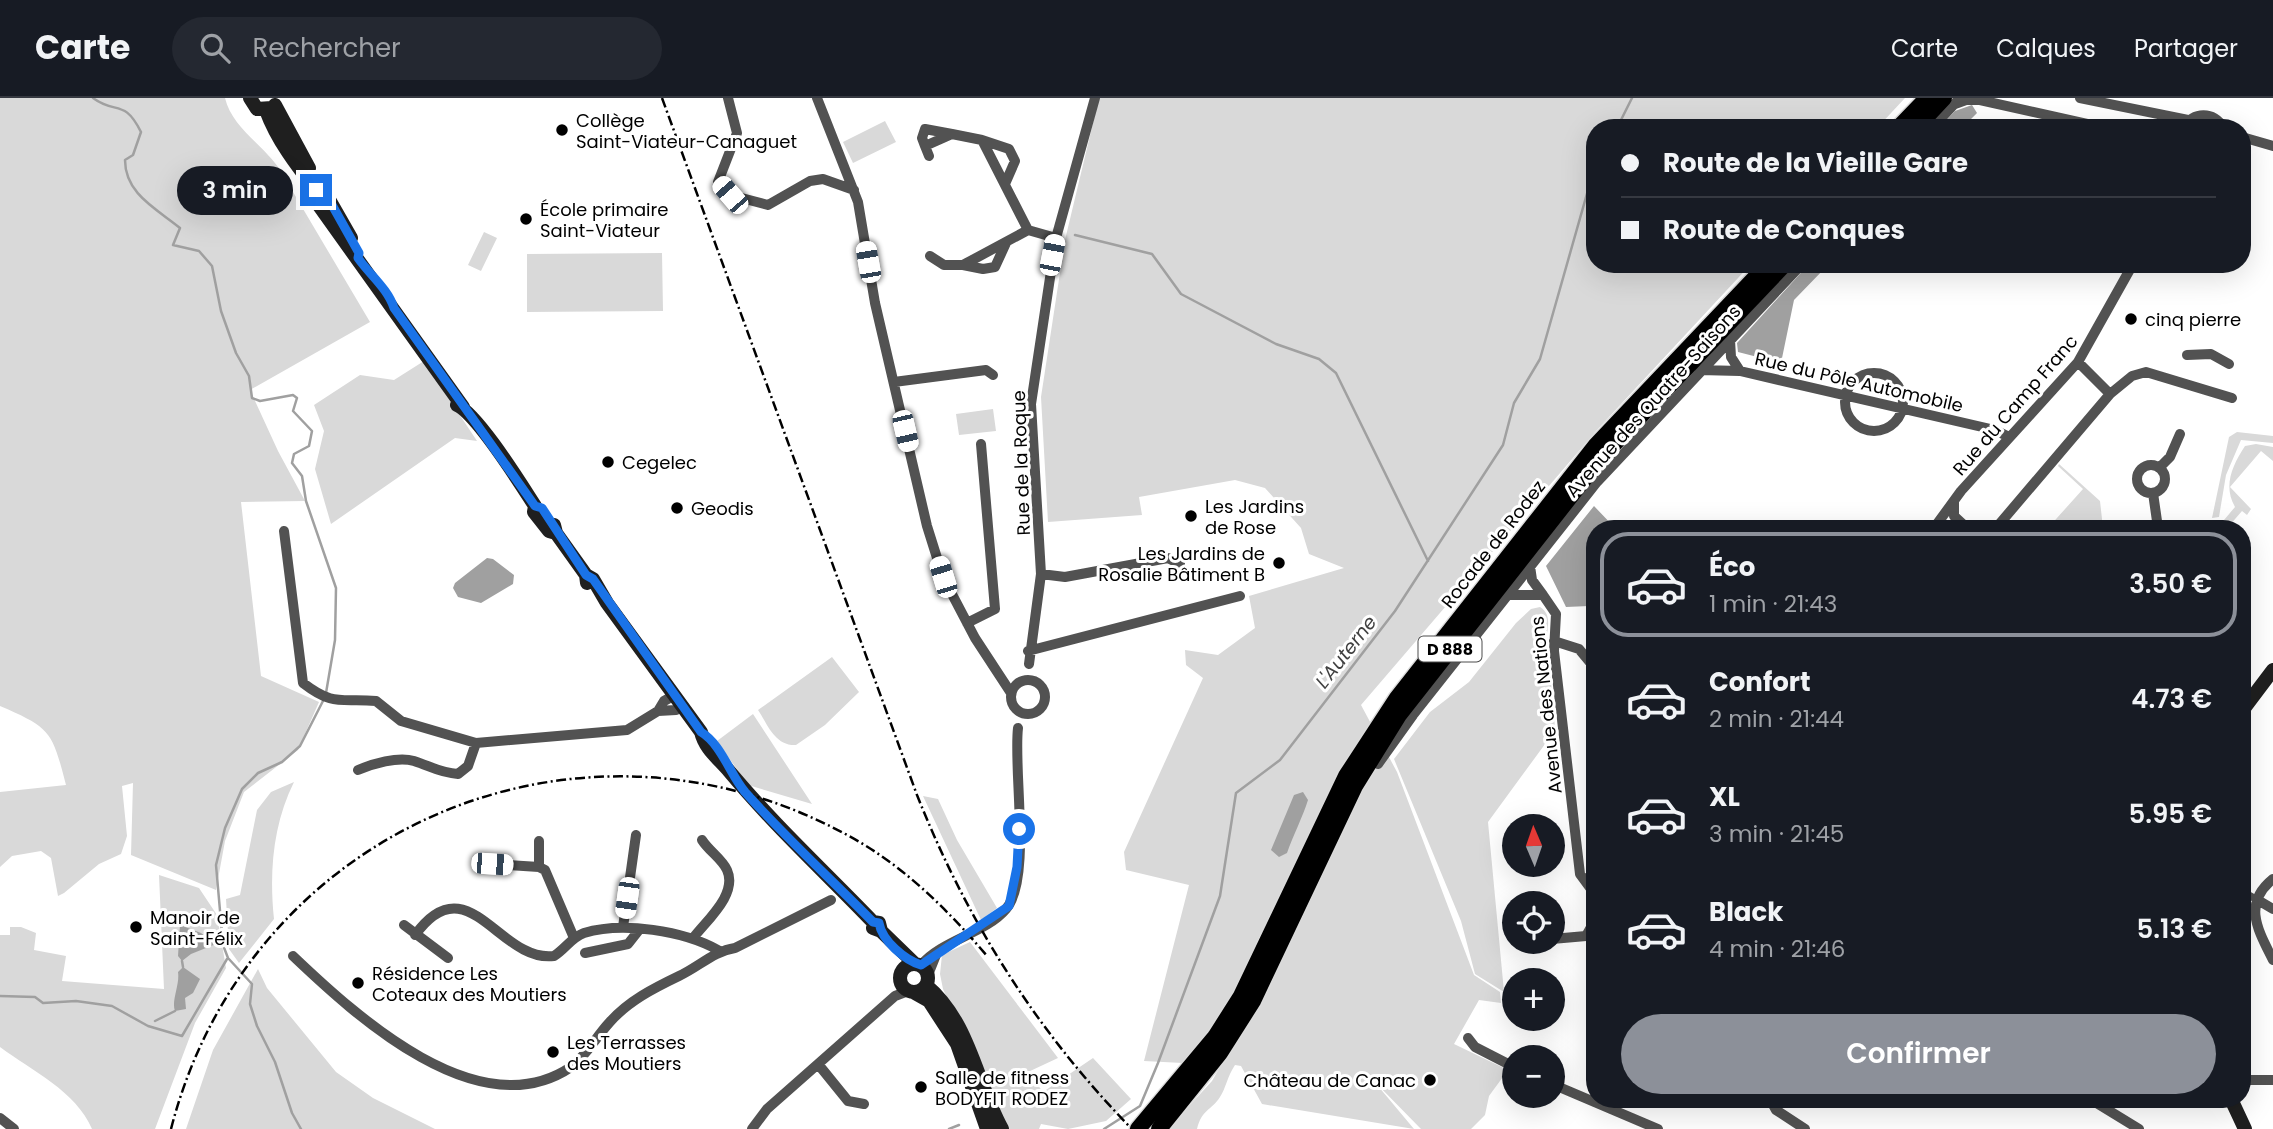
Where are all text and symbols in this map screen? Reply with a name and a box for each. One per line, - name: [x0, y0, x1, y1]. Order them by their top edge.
- search box: [172, 17, 662, 80]
- text: Carte: [35, 24, 130, 71]
- icon: search: [196, 29, 234, 67]
- text: Rechercher: [252, 30, 401, 66]
- text: Carte: [1891, 32, 1958, 65]
- text: Calques: [1996, 32, 2096, 65]
- text: Partager: [2134, 32, 2238, 65]
- place label: Collège Saint-Viateur-Canaguet: [576, 108, 797, 154]
- marker: Collège Saint-Viateur-Canaguet: [554, 122, 570, 138]
- text: Route de la Vieille Gare: [1663, 145, 1968, 181]
- callout: 3 min: [176, 166, 292, 214]
- car: [709, 172, 752, 218]
- text: 3 min: [203, 174, 267, 206]
- route end: [300, 174, 332, 206]
- place label: École primaire Saint-Viateur: [540, 197, 668, 243]
- marker: École primaire Saint-Viateur: [518, 211, 534, 227]
- text: Route de Conques: [1663, 212, 1905, 248]
- car: [1038, 232, 1067, 278]
- car: [855, 239, 882, 285]
- street label: Avenue des Quatre-Saisons: [1560, 299, 1746, 503]
- place label: cinq pierre: [2145, 307, 2241, 332]
- marker: cinq pierre: [2123, 311, 2139, 327]
- street label: Rue du Camp Franc: [1947, 329, 2083, 481]
- street label: Rue du Pôle Automobile: [1752, 346, 1966, 418]
- street label: Rue de la Roque: [1006, 390, 1036, 536]
- car: [891, 408, 920, 454]
- place label: Cegelec: [622, 450, 697, 475]
- marker: Cegelec: [600, 454, 616, 470]
- street label: Rocade de Rodez: [1435, 475, 1551, 613]
- place label: Les Jardins de Rose: [1205, 494, 1304, 540]
- place label: Geodis: [691, 496, 754, 521]
- marker: Geodis: [669, 500, 685, 516]
- marker: Les Jardins de Rose: [1183, 508, 1199, 524]
- place label: Les Jardins de Rosalie Bâtiment B: [1098, 541, 1265, 587]
- text: Éco: [1709, 549, 1755, 585]
- icon: car: [1625, 553, 1688, 616]
- car: [927, 554, 960, 600]
- marker: Les Jardins de Rosalie Bâtiment B: [1271, 555, 1287, 571]
- text: 3.50 €: [2129, 566, 2212, 602]
- text: 1 min · 21:43: [1709, 588, 1837, 620]
- water label: L'Auterne: [1309, 610, 1383, 694]
- street label: Avenue des Nations: [1524, 615, 1568, 795]
- road number: D 888: [1418, 636, 1482, 662]
- text: Confort: [1709, 664, 1811, 700]
- icon: car: [1625, 668, 1688, 731]
- text: 4.73 €: [2131, 681, 2212, 717]
- text: 2 min · 21:44: [1709, 703, 1844, 735]
- text: XL: [1709, 779, 1740, 815]
- icon: car: [1625, 783, 1688, 846]
- text: 5.95 €: [2129, 796, 2212, 832]
- route start: [1003, 813, 1035, 845]
- north arrow: [1502, 814, 1564, 877]
- map controls: [1502, 814, 1565, 1108]
- text: 3 min · 21:45: [1709, 818, 1844, 850]
- car: [471, 852, 514, 876]
- car: [614, 876, 641, 920]
- button: locate: [1502, 891, 1565, 954]
- text: Black: [1709, 894, 1783, 930]
- icon: car: [1625, 898, 1688, 961]
- place label: Manoir de Saint-Félix: [150, 905, 243, 951]
- text: 5.13 €: [2137, 911, 2212, 947]
- marker: Manoir de Saint-Félix: [128, 919, 144, 935]
- text: 4 min · 21:46: [1709, 933, 1845, 965]
- place label: Résidence Les Coteaux des Moutiers: [372, 961, 567, 1007]
- button: +: [1502, 968, 1565, 1031]
- marker: Résidence Les Coteaux des Moutiers: [350, 975, 366, 991]
- button: Confirmer: [1621, 1014, 2216, 1094]
- place label: Les Terrasses des Moutiers: [567, 1030, 686, 1076]
- marker: Les Terrasses des Moutiers: [545, 1044, 561, 1060]
- button: −: [1502, 1045, 1565, 1108]
- place label: Salle de fitness BODYFIT RODEZ: [935, 1065, 1069, 1111]
- place label: Château de Canac: [1243, 1068, 1416, 1093]
- marker: Château de Canac: [1422, 1072, 1438, 1088]
- marker: Salle de fitness BODYFIT RODEZ: [913, 1079, 929, 1095]

